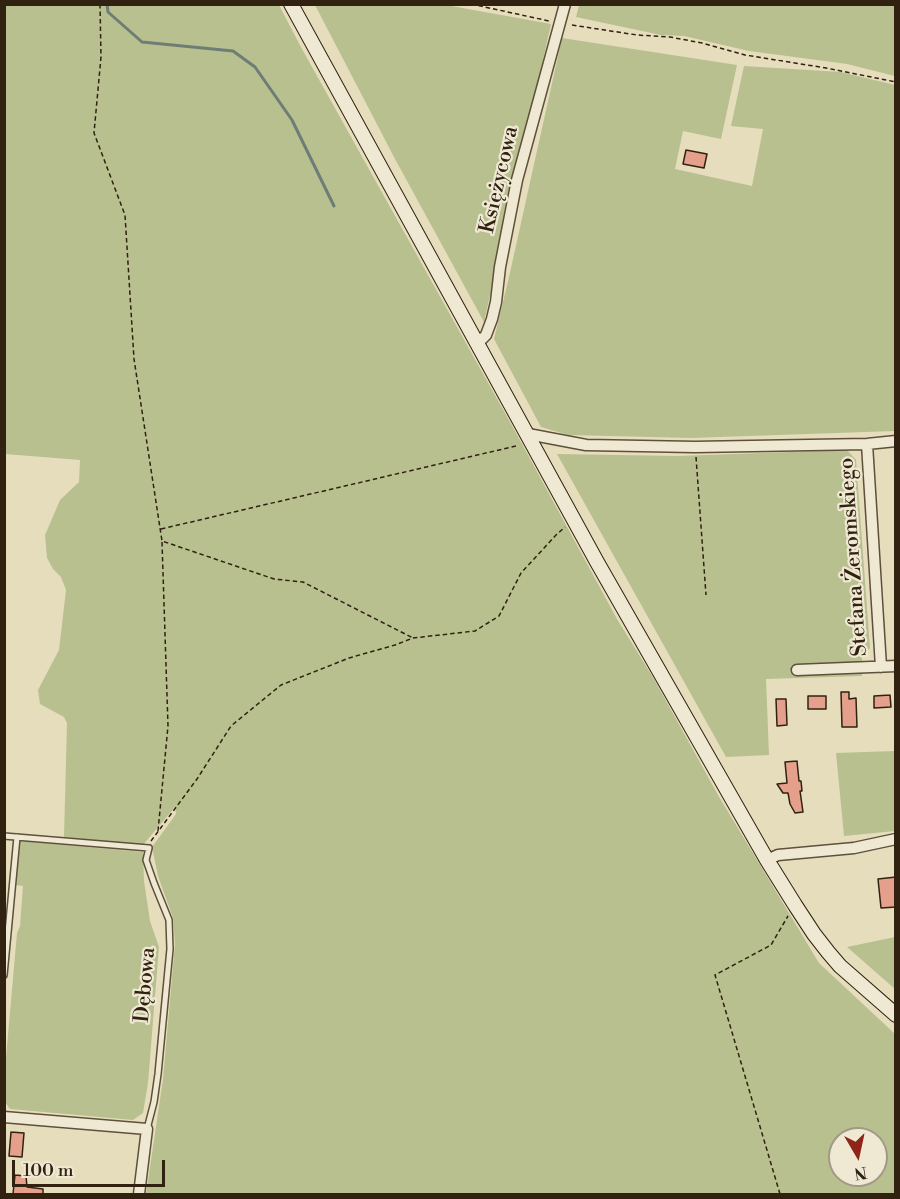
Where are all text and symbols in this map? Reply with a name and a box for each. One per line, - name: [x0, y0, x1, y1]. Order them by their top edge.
- street label: Księżycowa: [475, 124, 525, 236]
- street label: Stefana Żeromskiego: [834, 457, 874, 657]
- street label: Dębowa: [130, 946, 162, 1024]
- north arrow: [828, 1127, 888, 1187]
- scale bar: [15, 1148, 168, 1186]
- text: 100 m: [23, 1159, 74, 1182]
- text: N: [853, 1162, 868, 1184]

